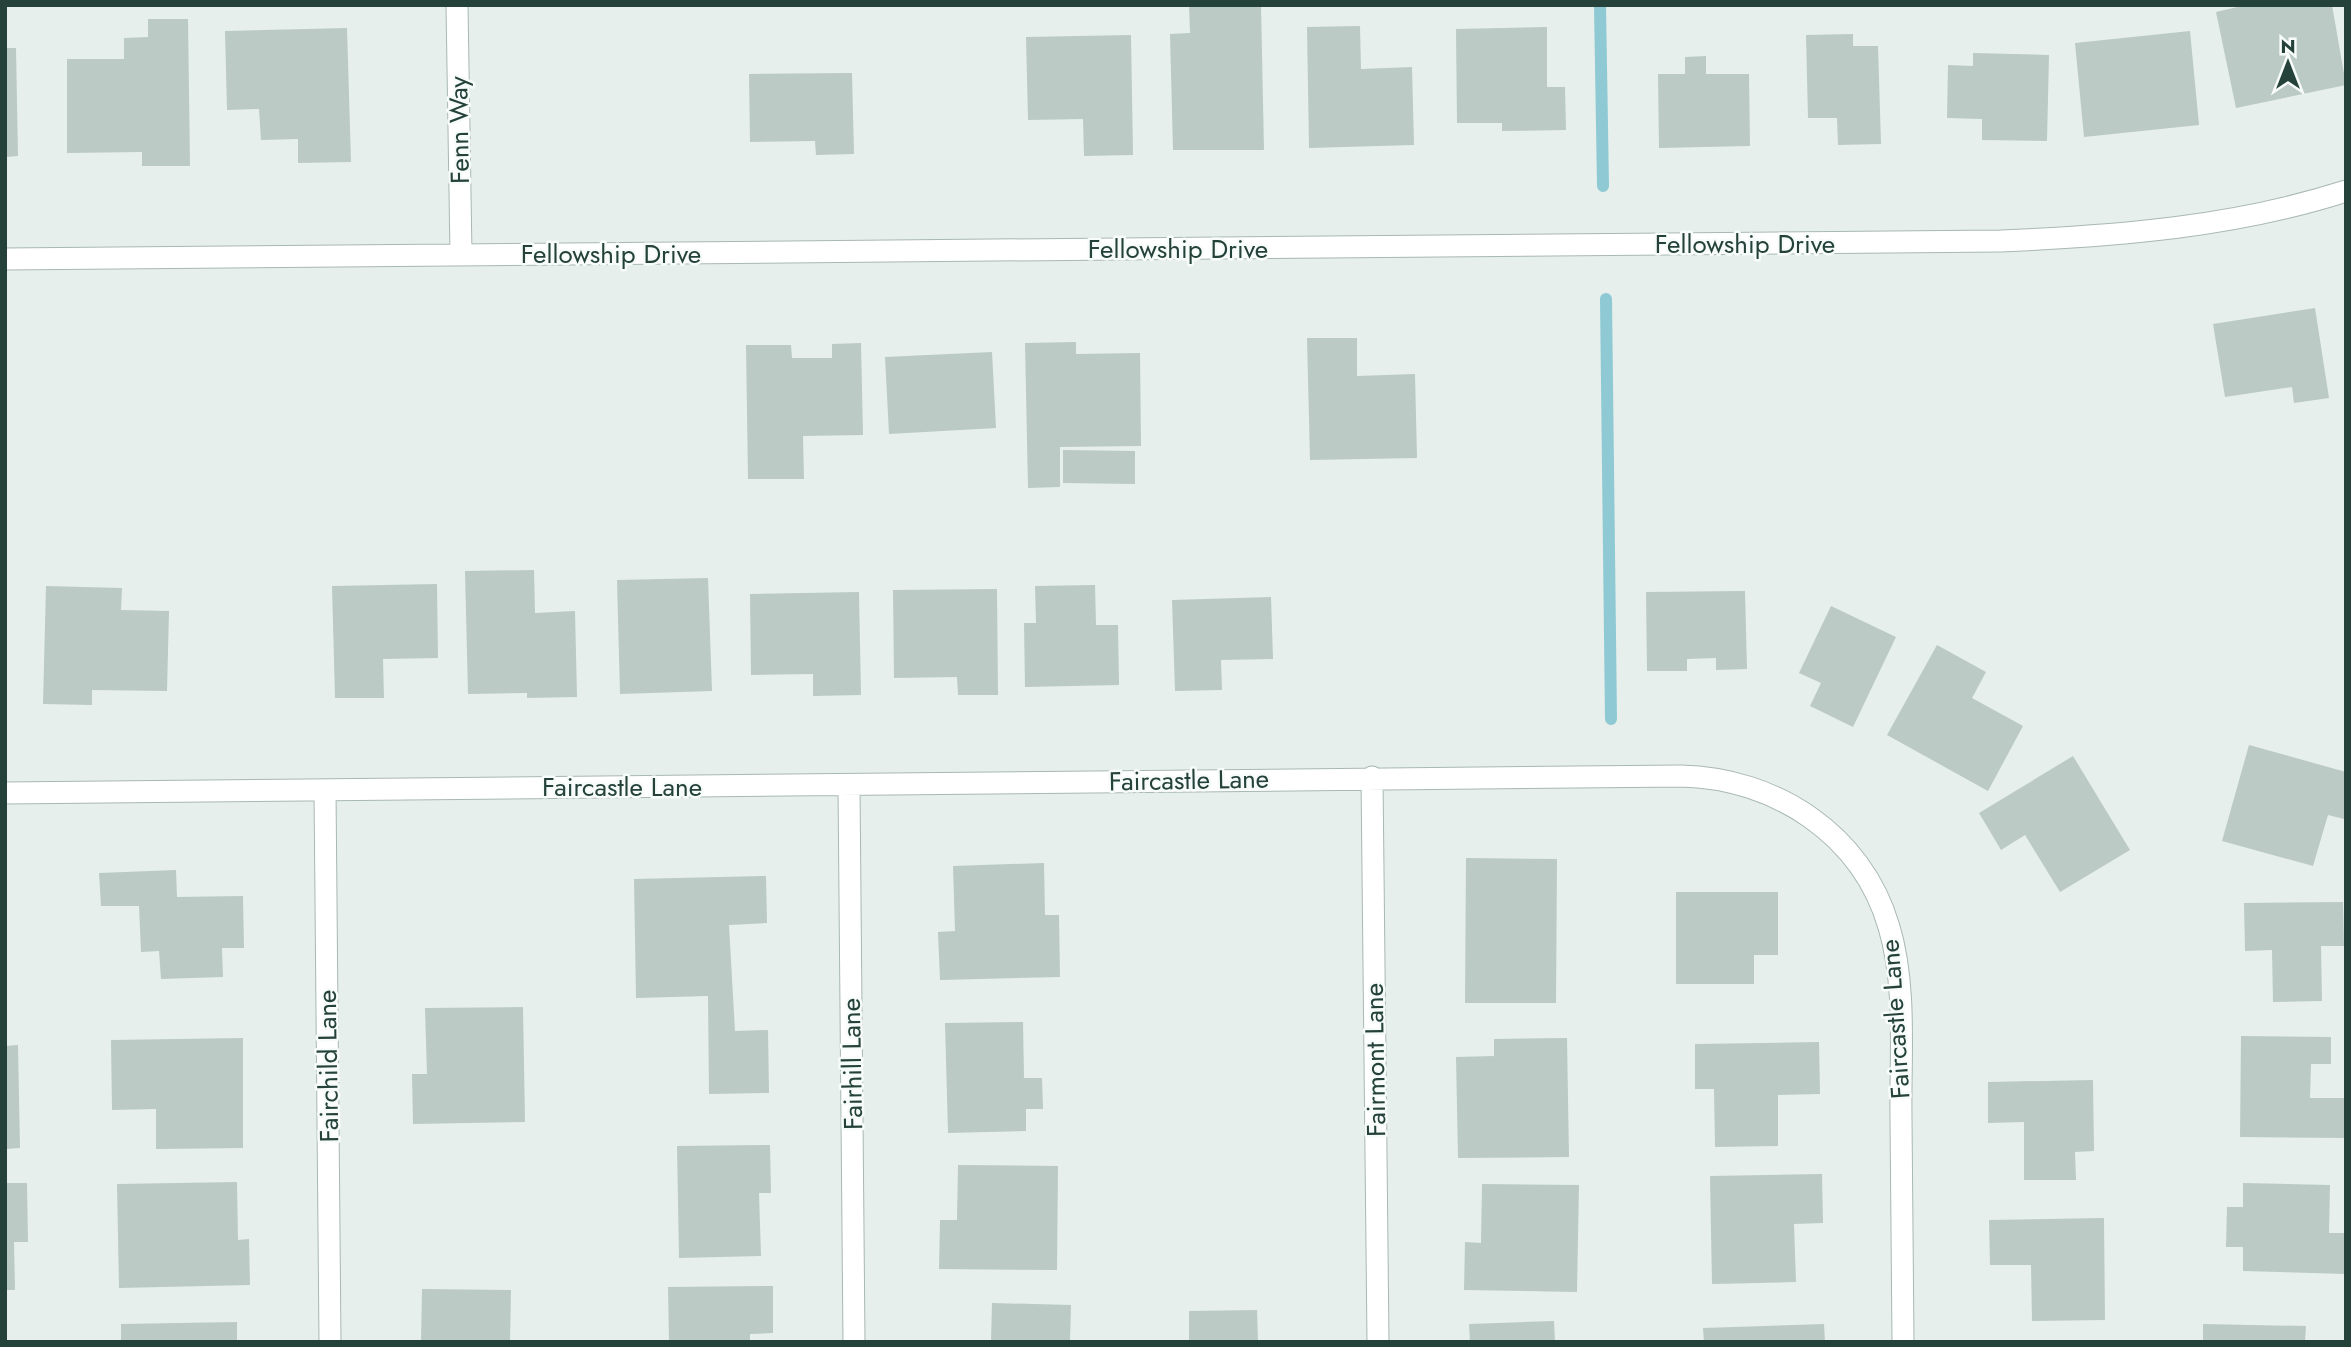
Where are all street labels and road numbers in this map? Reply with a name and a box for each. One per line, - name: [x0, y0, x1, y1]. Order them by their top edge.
- street label: Fenn Way: [439, 75, 479, 184]
- street label: Fellowship Drive: [1655, 225, 1835, 263]
- street label: Fellowship Drive: [1088, 230, 1268, 268]
- street label: Fellowship Drive: [521, 235, 701, 273]
- street label: Faircastle Lane: [1109, 760, 1269, 800]
- street label: Faircastle Lane: [542, 768, 702, 806]
- street label: Faircastle Lane: [1870, 938, 1920, 1100]
- street label: Fairmont Lane: [1355, 983, 1395, 1137]
- street label: Fairchild Lane: [308, 989, 348, 1143]
- street label: Fairhill Lane: [832, 998, 872, 1130]

